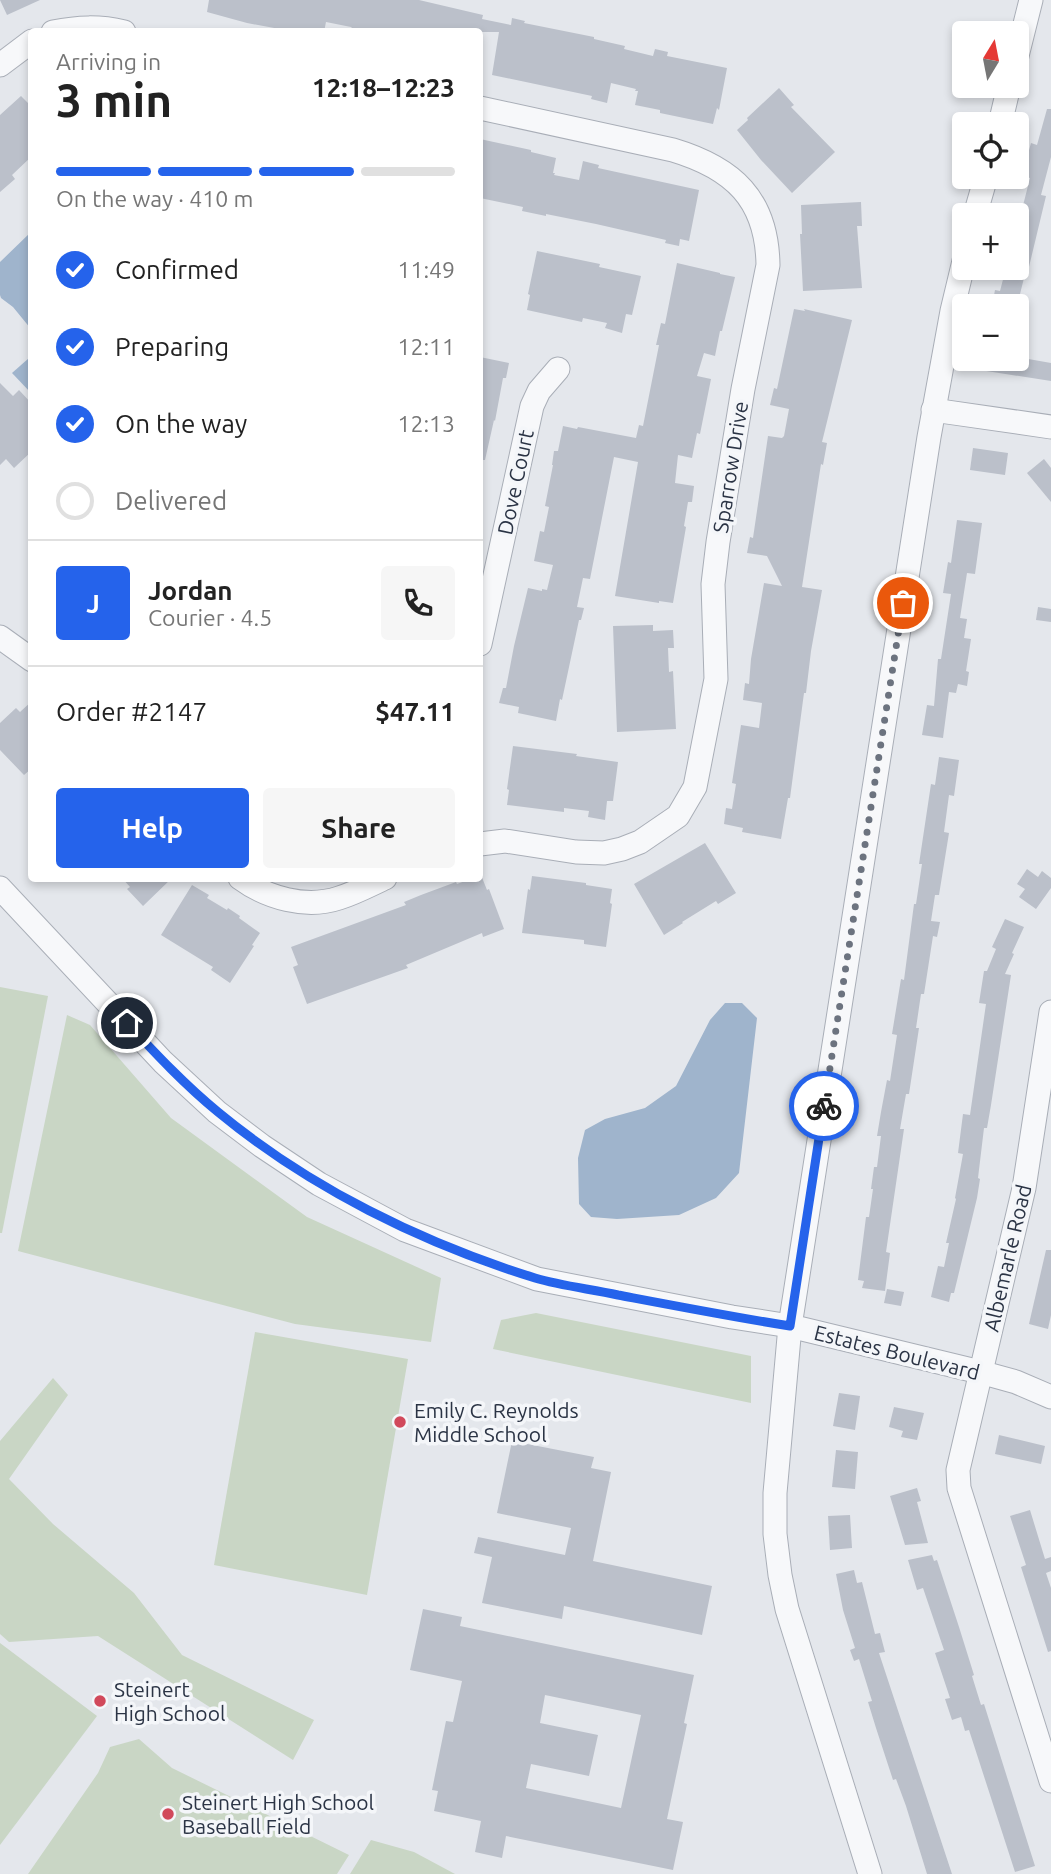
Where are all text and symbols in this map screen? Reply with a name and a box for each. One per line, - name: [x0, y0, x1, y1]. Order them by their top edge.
- north arrow: [952, 21, 1029, 98]
- map controls: [952, 21, 1029, 371]
- text: Arriving in: [56, 49, 161, 74]
- text: 12:18–12:23: [312, 73, 455, 102]
- text: 3 min: [56, 74, 172, 126]
- button: locate: [952, 112, 1029, 189]
- text: On the way · 410 m: [56, 186, 253, 211]
- button: +: [952, 203, 1029, 280]
- icon: check: [56, 251, 94, 289]
- text: Confirmed: [115, 255, 239, 284]
- text: 11:49: [397, 257, 455, 282]
- button: −: [952, 294, 1029, 371]
- icon: check: [56, 328, 94, 366]
- text: Preparing: [115, 332, 229, 361]
- text: 12:11: [397, 334, 455, 359]
- street label: Sparrow Drive: [708, 399, 752, 535]
- icon: check: [56, 405, 94, 443]
- text: On the way: [115, 409, 247, 438]
- text: 12:13: [397, 411, 455, 436]
- street label: Dove Court: [492, 427, 538, 537]
- text: Delivered: [115, 486, 227, 515]
- button: phone: [381, 566, 455, 640]
- pin: [873, 573, 933, 633]
- text: Jordan: [148, 576, 233, 605]
- icon: bag: [884, 584, 922, 622]
- text: J: [86, 589, 100, 618]
- text: Courier · 4.5: [148, 605, 272, 630]
- text: Order #2147: [56, 697, 207, 726]
- text: $47.11: [375, 697, 455, 726]
- button: Help: [56, 788, 249, 868]
- button: Share: [263, 788, 455, 868]
- pin: [97, 993, 157, 1053]
- icon: home: [108, 1004, 146, 1042]
- courier: [789, 1071, 859, 1141]
- icon: bike: [805, 1087, 843, 1125]
- street label: Albemarle Road: [978, 1182, 1036, 1334]
- street label: Estates Boulevard: [812, 1320, 982, 1384]
- place label: Emily C. Reynolds Middle School: [414, 1398, 579, 1446]
- marker: Emily C. Reynolds Middle School: [392, 1414, 408, 1430]
- place label: Steinert High School: [114, 1677, 225, 1725]
- marker: Steinert High School: [92, 1693, 108, 1709]
- place label: Steinert High School Baseball Field: [182, 1790, 374, 1838]
- marker: Steinert High School Baseball Field: [160, 1806, 176, 1822]

